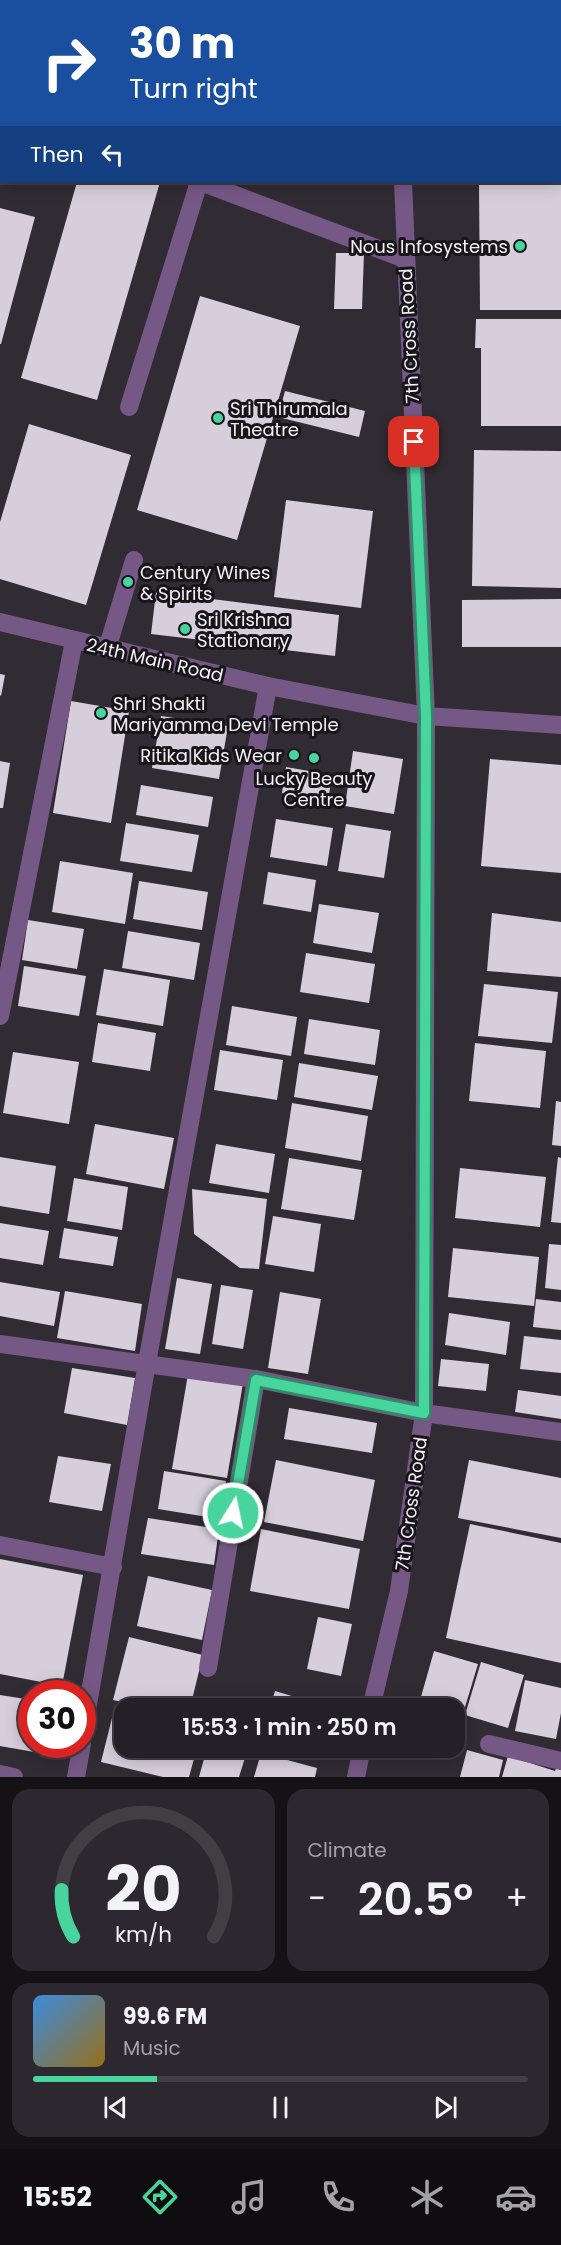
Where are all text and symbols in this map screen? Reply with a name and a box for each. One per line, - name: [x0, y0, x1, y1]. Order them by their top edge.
- text: 30 m: [129, 14, 235, 73]
- icon: right: [30, 24, 108, 102]
- text: Turn right: [129, 70, 258, 107]
- icon: left: [96, 138, 129, 171]
- text: Then: [30, 139, 84, 170]
- place label: Nous Infosystems: [350, 234, 508, 259]
- marker: Nous Infosystems: [513, 239, 527, 253]
- street label: 7th Cross Road: [393, 268, 425, 404]
- place label: Sri Thirumala Theatre: [230, 396, 348, 442]
- marker: Sri Thirumala Theatre: [211, 411, 225, 425]
- pin: [388, 416, 439, 467]
- icon: arrive: [397, 425, 430, 458]
- place label: Century Wines & Spirits: [140, 560, 270, 606]
- marker: Century Wines & Spirits: [121, 575, 135, 589]
- place label: Sri Krishna Stationary: [197, 607, 290, 653]
- marker: Sri Krishna Stationary: [178, 622, 192, 636]
- street label: 24th Main Road: [84, 632, 226, 688]
- place label: Shri Shakti Mariyamma Devi Temple: [113, 691, 339, 737]
- marker: Shri Shakti Mariyamma Devi Temple: [94, 706, 108, 720]
- place label: Ritika Kids Wear: [140, 743, 282, 768]
- marker: Ritika Kids Wear: [287, 748, 301, 762]
- marker: Lucky Beauty Centre: [307, 751, 321, 765]
- place label: Lucky Beauty Centre: [256, 766, 373, 812]
- street label: 7th Cross Road: [389, 1435, 433, 1573]
- position arrow: [201, 1481, 265, 1545]
- speed limit sign: 30: [18, 1680, 96, 1758]
- text: 15:53 · 1 min · 250 m: [182, 1712, 397, 1743]
- text: Climate: [308, 1836, 387, 1864]
- text: 20: [105, 1845, 181, 1933]
- text: 20.5°: [358, 1868, 473, 1931]
- text: −: [308, 1875, 326, 1922]
- text: +: [505, 1875, 528, 1922]
- text: km/h: [115, 1919, 172, 1950]
- text: 99.6 FM: [123, 2001, 207, 2032]
- text: Music: [123, 2034, 181, 2062]
- icon: previous: [99, 2091, 132, 2124]
- icon: pause: [264, 2091, 297, 2124]
- icon: next: [429, 2091, 462, 2124]
- icon: directions: [139, 2176, 181, 2218]
- icon: music: [228, 2176, 270, 2218]
- icon: phone: [317, 2176, 359, 2218]
- icon: climate: [406, 2176, 448, 2218]
- icon: car: [495, 2176, 537, 2218]
- text: 15:52: [24, 2178, 92, 2215]

